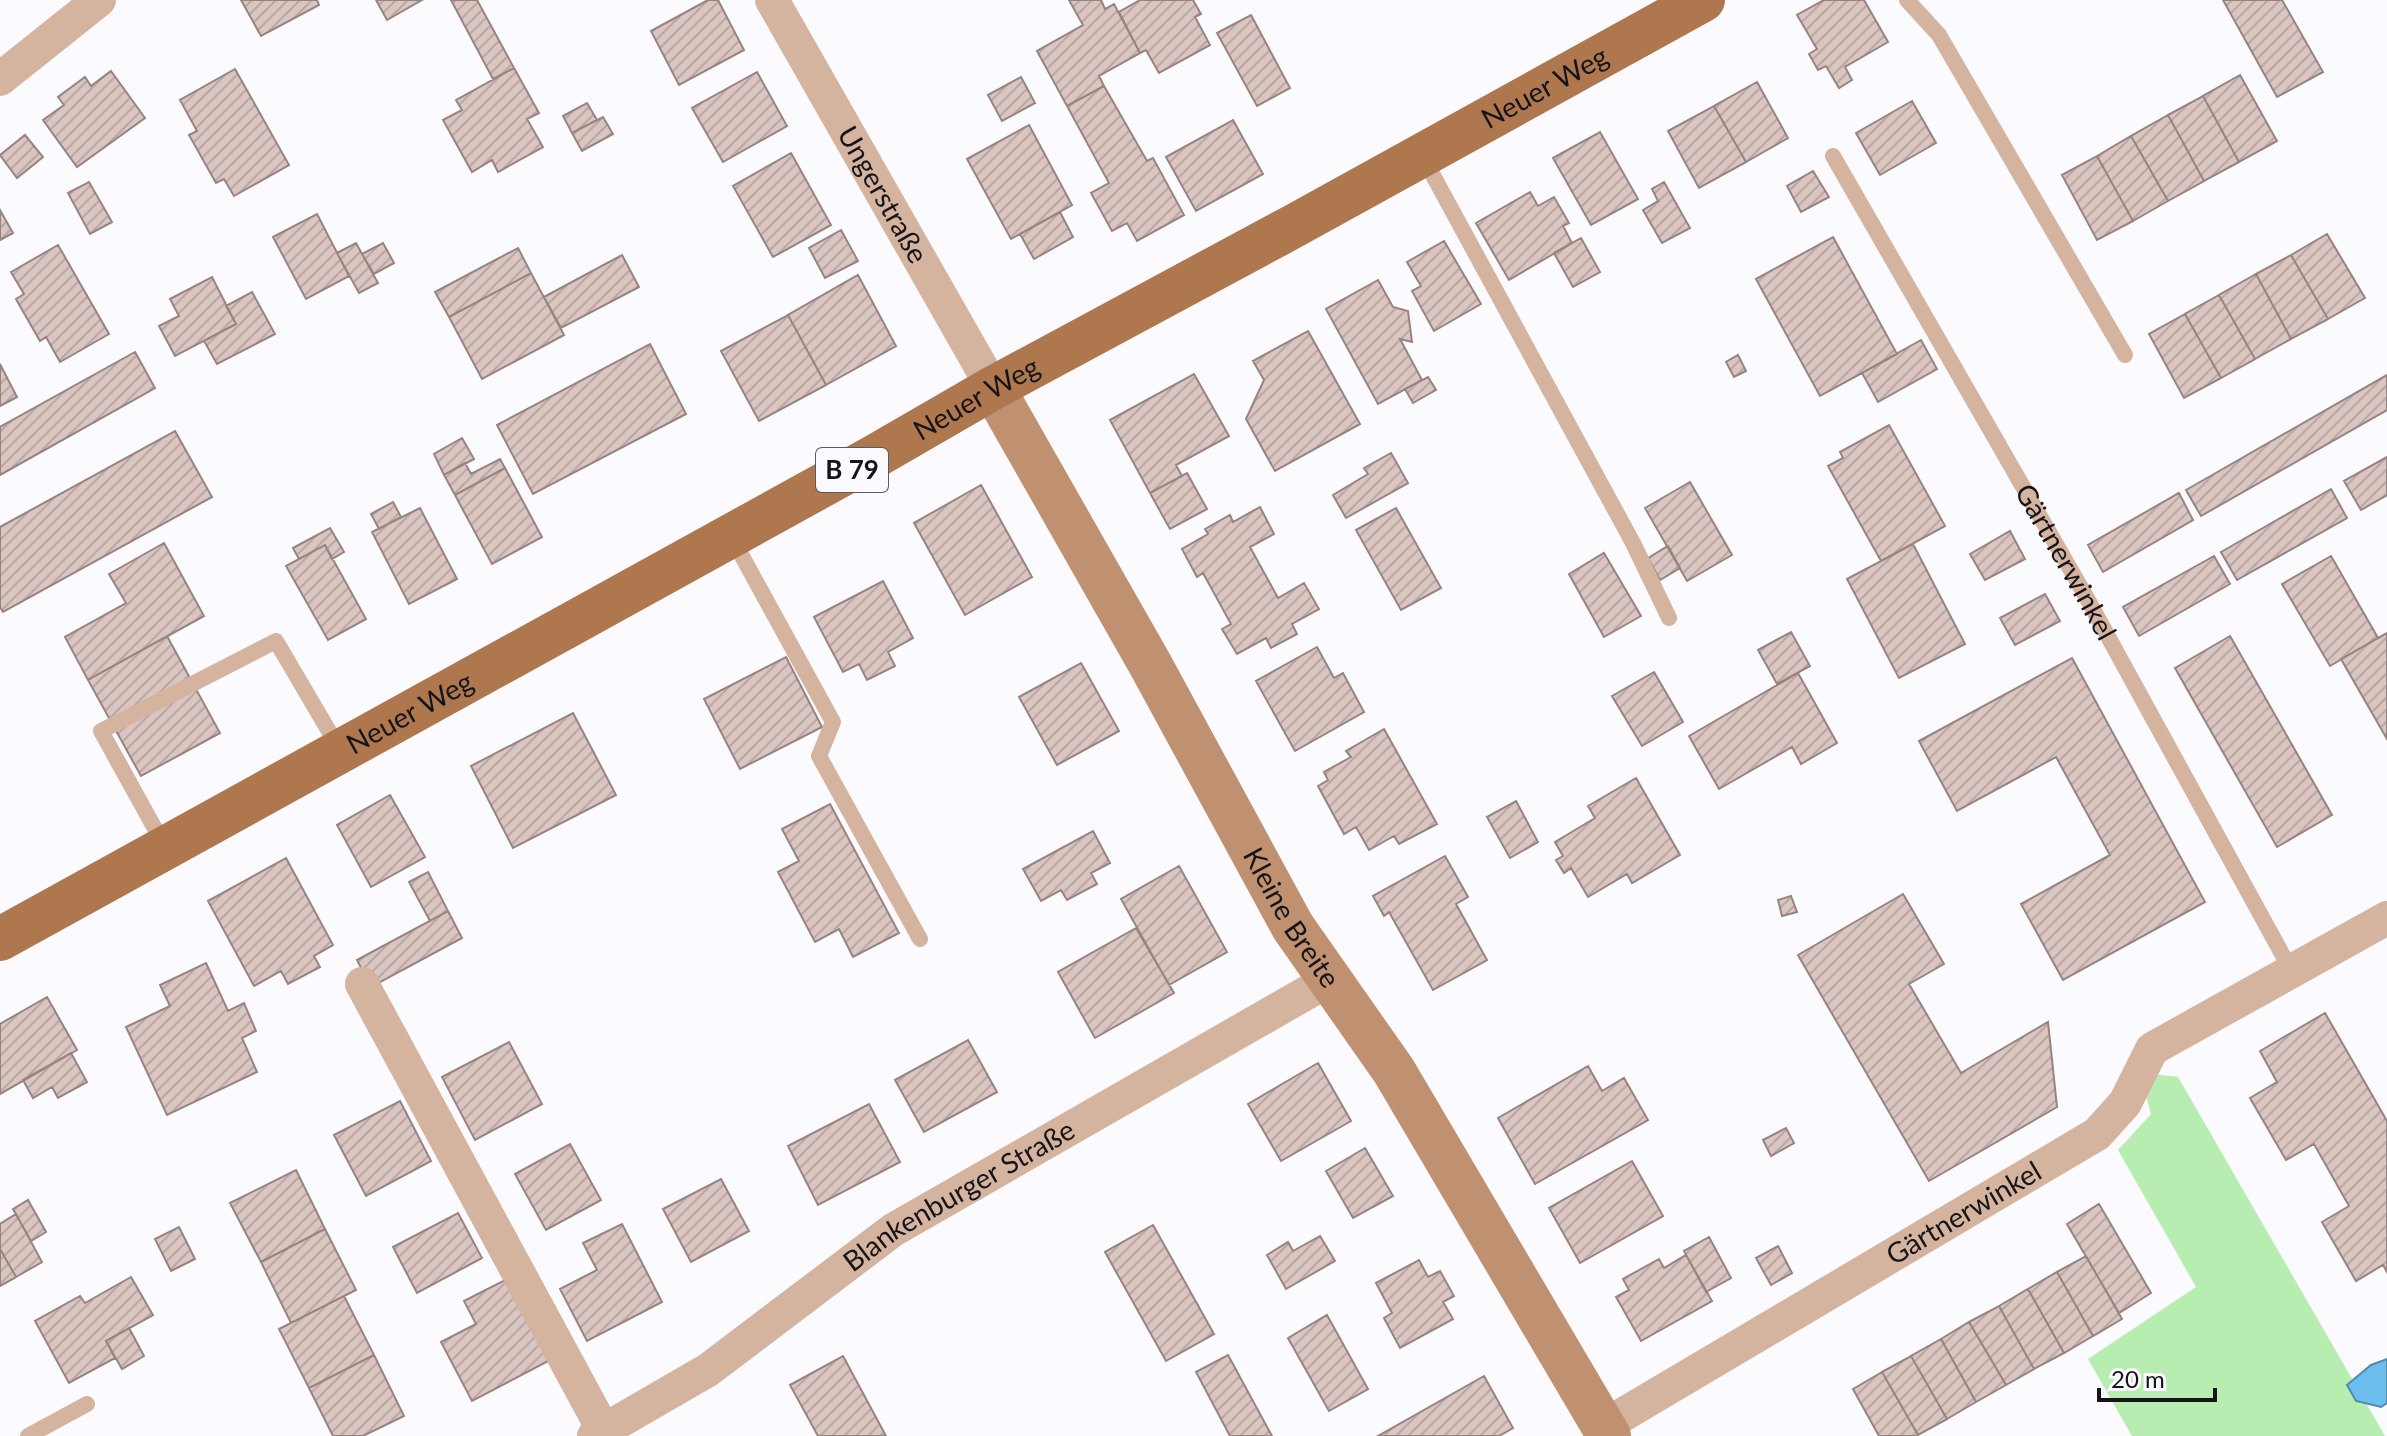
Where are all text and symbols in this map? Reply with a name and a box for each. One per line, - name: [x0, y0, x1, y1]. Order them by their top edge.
- street label: Neuer Weg: [1475, 38, 1613, 135]
- street label: Ungerstraße: [831, 120, 936, 269]
- street label: Neuer Weg: [907, 348, 1045, 447]
- road number: B 79: [816, 448, 888, 492]
- street label: Gärtnerwinkel: [2009, 477, 2125, 646]
- street label: Neuer Weg: [340, 664, 479, 761]
- street label: Kleine Breite: [1237, 841, 1348, 994]
- street label: Blankenburger Straße: [836, 1112, 1080, 1278]
- street label: Gärtnerwinkel: [1879, 1153, 2047, 1271]
- scale bar: [2099, 1352, 2215, 1402]
- text: 20 m: [2111, 1364, 2165, 1393]

